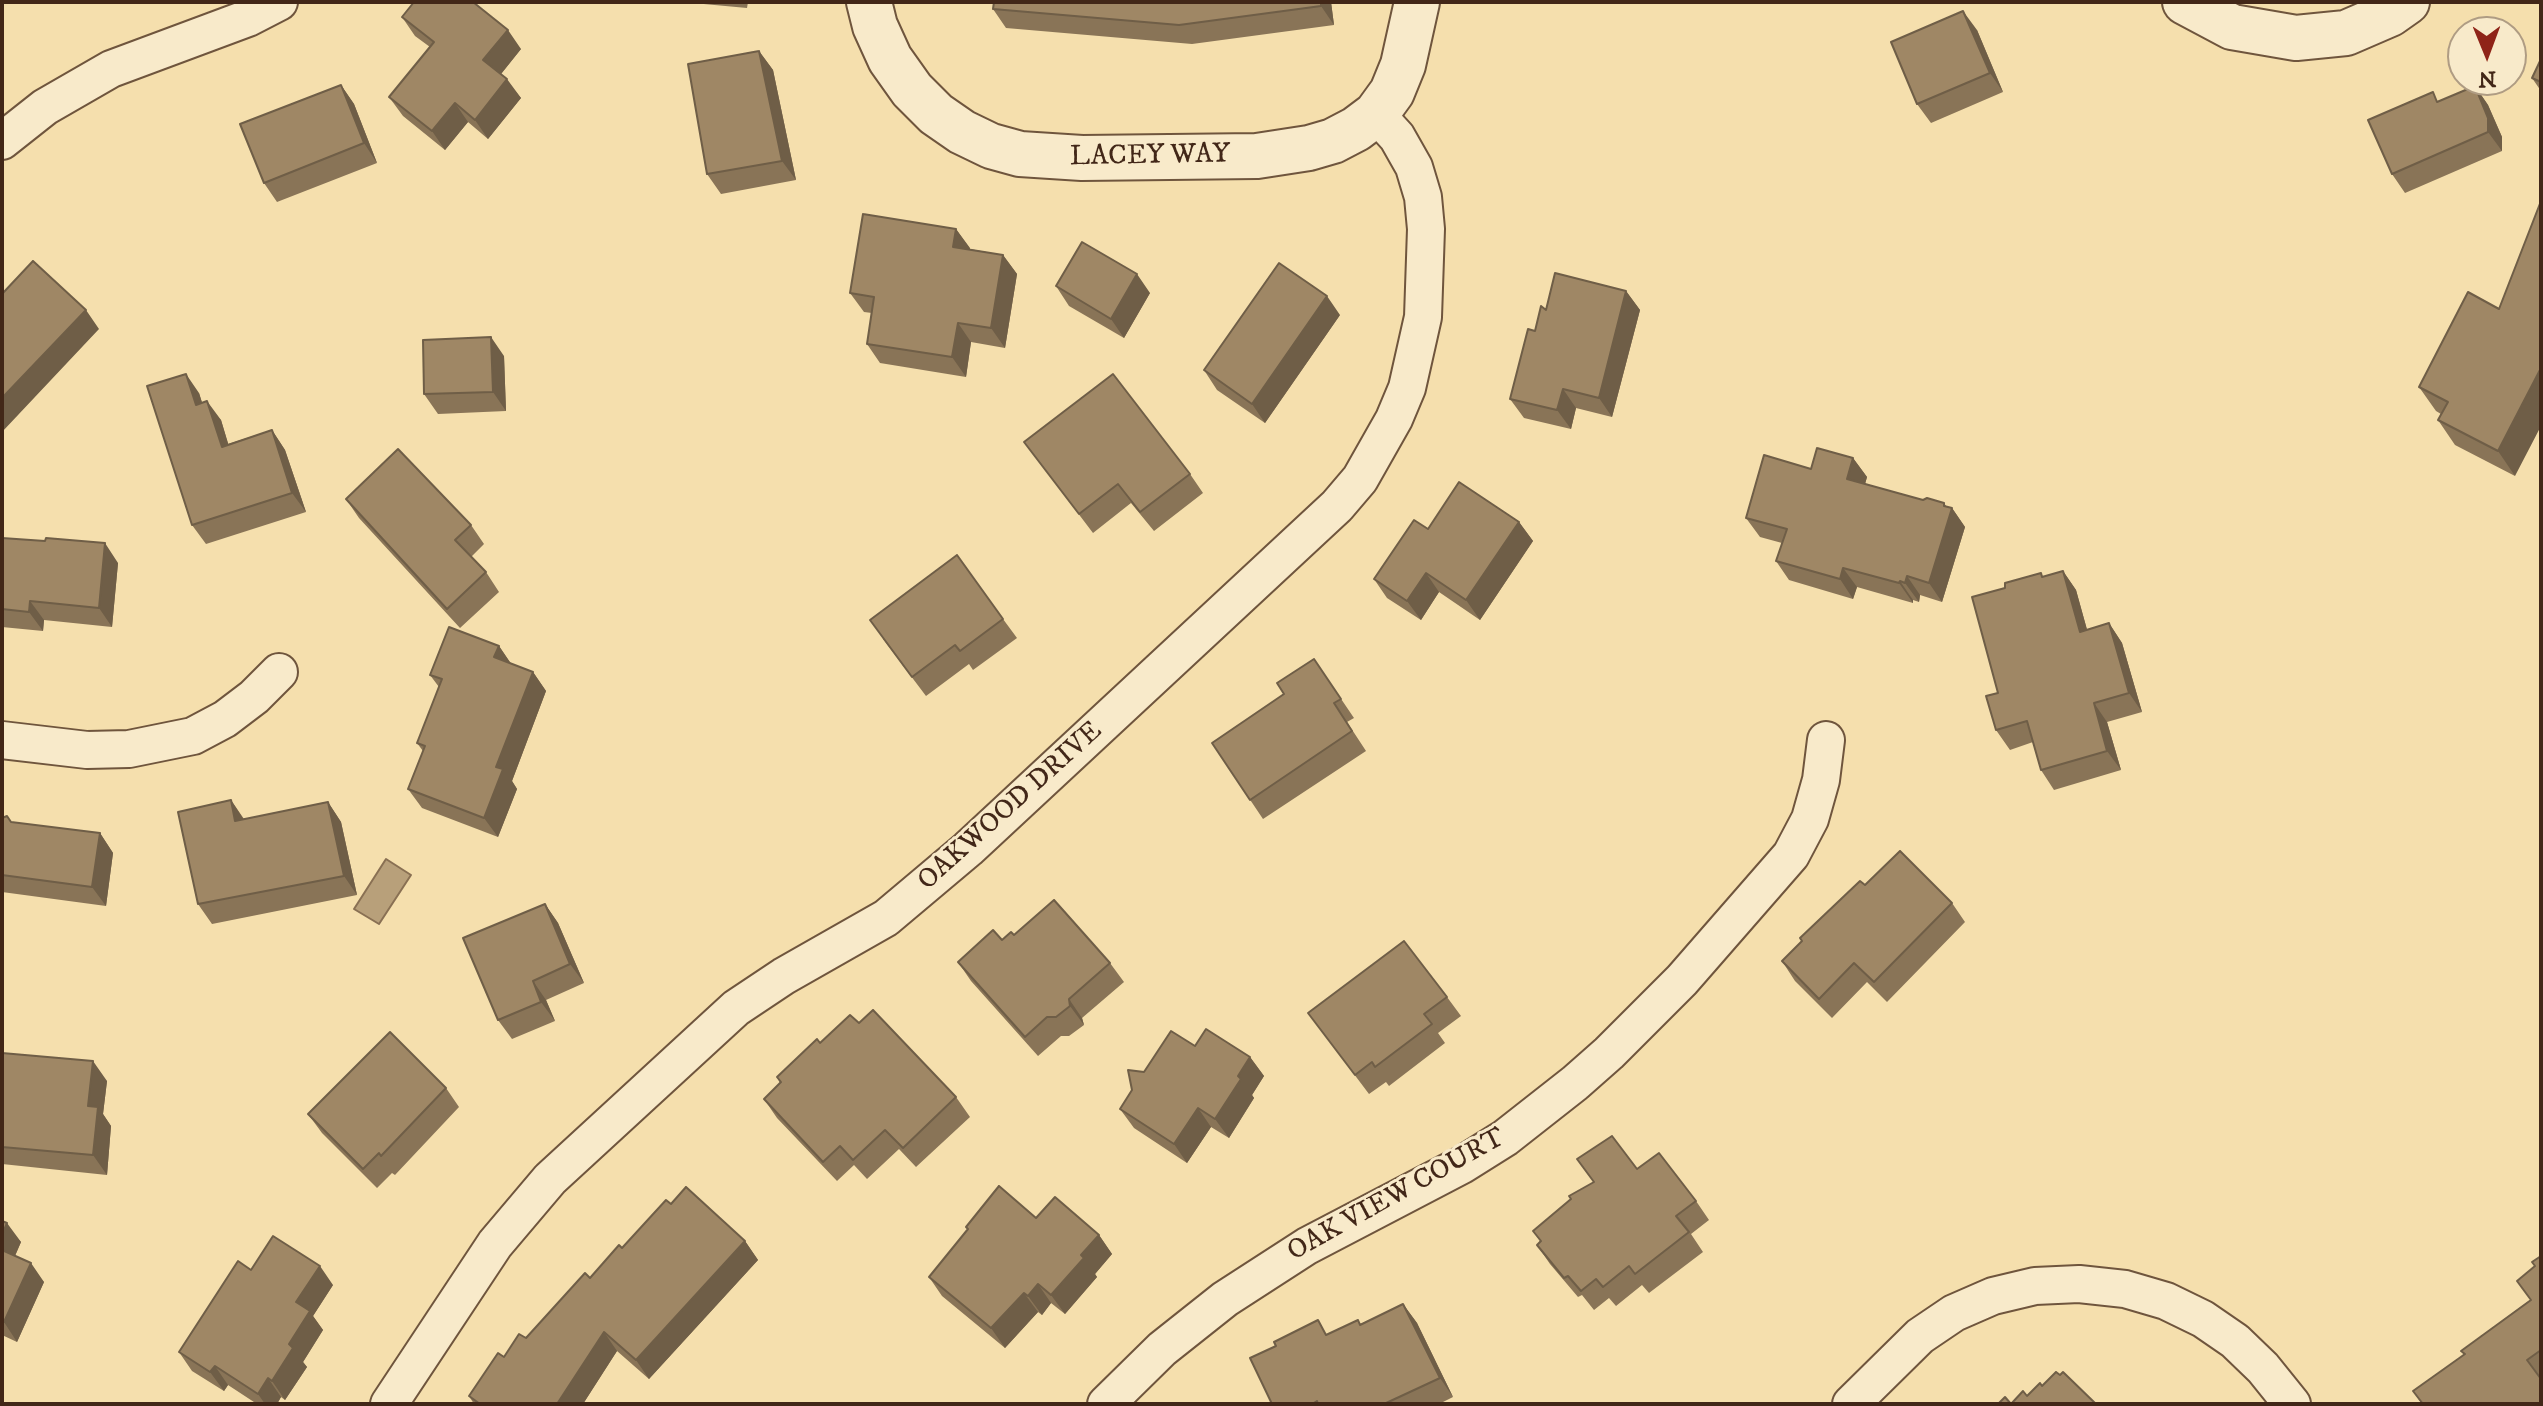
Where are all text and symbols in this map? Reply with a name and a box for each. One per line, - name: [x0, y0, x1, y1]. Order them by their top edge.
- north arrow: [2447, 16, 2527, 96]
- text: N: [2478, 65, 2497, 92]
- street label: LACEY WAY: [1070, 139, 1230, 175]
- street label: OAKWOOD DRIVE: [912, 715, 1110, 899]
- street label: OAK VIEW COURT: [1282, 1122, 1512, 1270]

